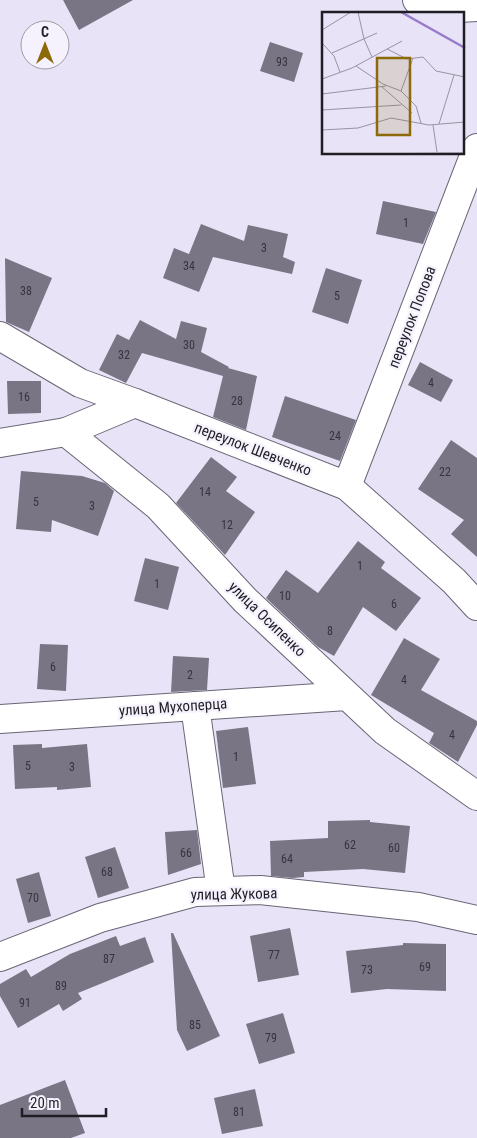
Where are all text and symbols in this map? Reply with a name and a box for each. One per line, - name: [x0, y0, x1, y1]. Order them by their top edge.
- inset map: [322, 12, 464, 155]
- north arrow: [20, 20, 70, 70]
- text: С: [41, 24, 49, 40]
- house number: 93: [276, 55, 288, 69]
- house number: 1: [403, 216, 409, 230]
- house number: 3: [261, 241, 267, 255]
- house number: 34: [183, 259, 195, 273]
- street label: переулок Попова: [384, 264, 440, 370]
- house number: 38: [20, 284, 32, 298]
- house number: 5: [334, 289, 340, 303]
- house number: 30: [183, 338, 195, 352]
- house number: 32: [118, 348, 130, 362]
- house number: 4: [428, 376, 434, 390]
- house number: 16: [18, 390, 30, 404]
- house number: 28: [231, 394, 243, 408]
- street label: переулок Шевченко: [192, 418, 314, 480]
- house number: 24: [329, 429, 341, 443]
- house number: 22: [439, 465, 451, 479]
- house number: 14: [199, 485, 211, 499]
- house number: 5: [33, 495, 39, 509]
- house number: 3: [89, 499, 95, 513]
- house number: 12: [221, 518, 233, 532]
- house number: 1: [357, 559, 363, 573]
- house number: 1: [154, 577, 160, 591]
- street label: улица Осипенко: [225, 578, 309, 660]
- house number: 10: [279, 589, 291, 603]
- house number: 6: [391, 597, 397, 611]
- house number: 8: [327, 624, 333, 638]
- house number: 6: [50, 660, 56, 674]
- house number: 2: [187, 668, 193, 682]
- house number: 4: [401, 673, 407, 687]
- street label: улица Мухоперца: [118, 694, 228, 720]
- house number: 4: [449, 728, 455, 742]
- house number: 1: [233, 750, 239, 764]
- house number: 5: [25, 759, 31, 773]
- house number: 3: [69, 760, 75, 774]
- house number: 62: [344, 838, 356, 852]
- house number: 60: [388, 841, 400, 855]
- house number: 66: [180, 846, 192, 860]
- house number: 64: [281, 852, 293, 866]
- house number: 68: [101, 865, 113, 879]
- street label: улица Жукова: [190, 884, 278, 904]
- house number: 70: [27, 891, 39, 905]
- house number: 77: [268, 948, 280, 962]
- house number: 87: [103, 952, 115, 966]
- house number: 69: [419, 960, 431, 974]
- house number: 73: [361, 963, 373, 977]
- house number: 89: [55, 979, 67, 993]
- house number: 91: [19, 996, 31, 1010]
- house number: 85: [189, 1018, 201, 1032]
- house number: 79: [265, 1031, 277, 1045]
- scale bar: [22, 1086, 106, 1118]
- text: 20 m: [30, 1094, 60, 1112]
- house number: 81: [233, 1105, 245, 1119]

